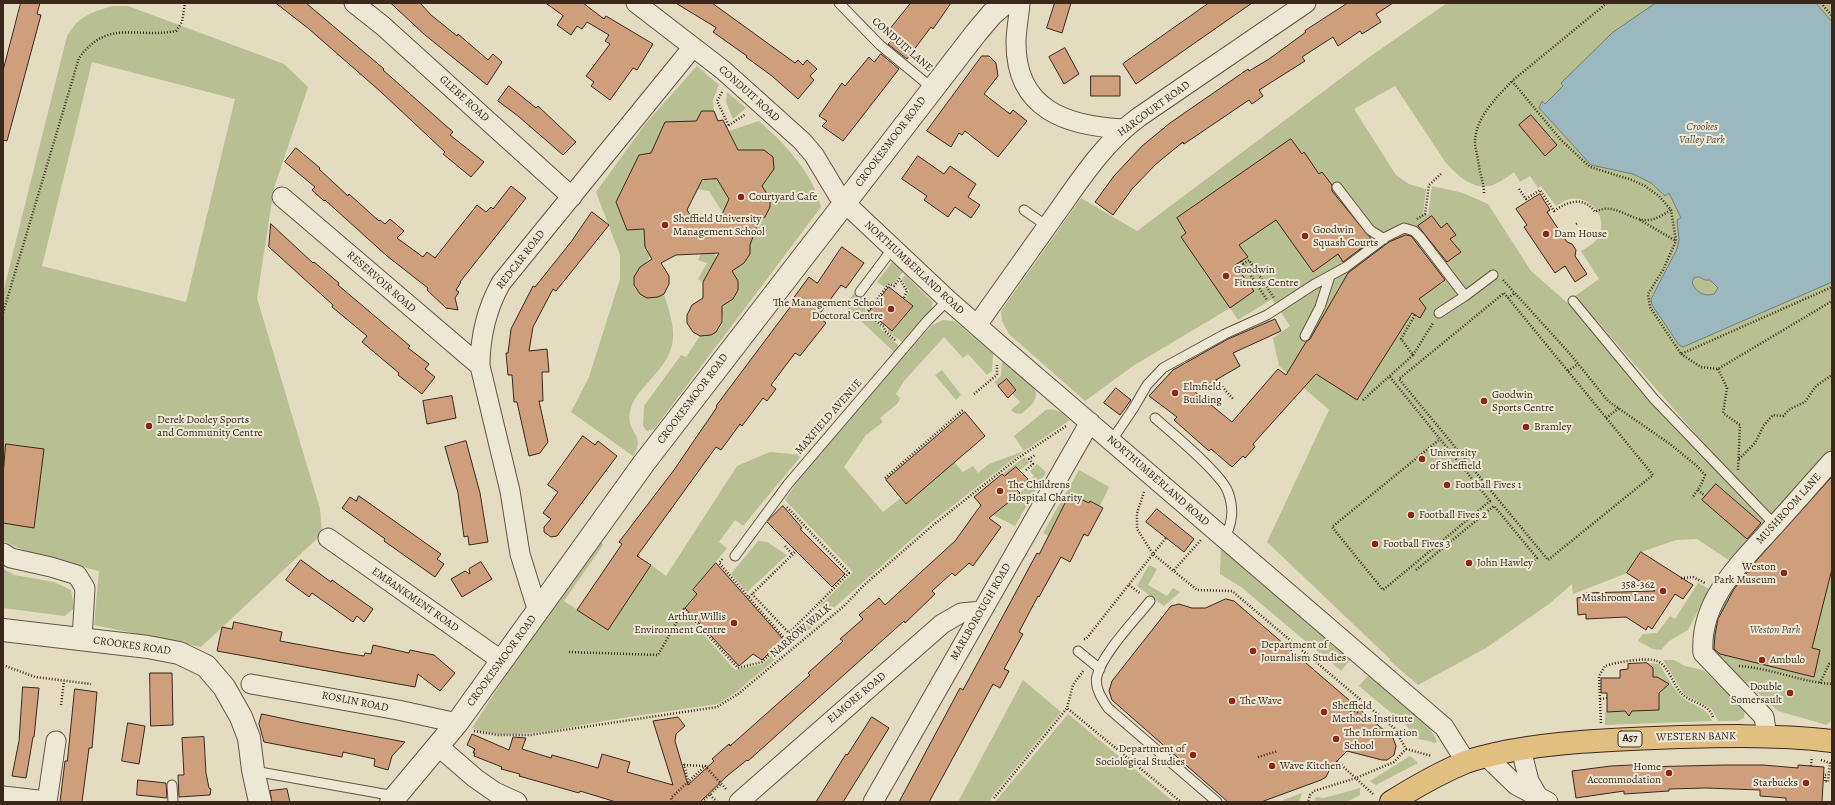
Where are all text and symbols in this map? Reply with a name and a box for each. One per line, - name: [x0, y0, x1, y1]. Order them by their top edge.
- street label: CONDUIT LANE: [869, 15, 935, 75]
- street label: CONDUIT ROAD: [716, 63, 782, 125]
- street label: GLEBE ROAD: [436, 73, 492, 125]
- street label: HARCOURT ROAD: [1115, 78, 1193, 140]
- street label: CROOKESMOOR ROAD: [853, 94, 929, 190]
- park label: Crookes Valley Park: [1679, 120, 1725, 146]
- place label: Courtyard Cafe: [749, 190, 817, 204]
- marker: Courtyard Cafe: [736, 192, 746, 202]
- place label: Sheffield University Management School: [673, 212, 765, 238]
- street label: NORTHUMBERLAND ROAD: [861, 218, 967, 318]
- marker: Sheffield University Management School: [660, 220, 670, 230]
- place label: Goodwin Squash Courts: [1313, 223, 1378, 249]
- place label: Dam House: [1554, 227, 1607, 241]
- street label: REDCAR ROAD: [494, 228, 548, 292]
- marker: Dam House: [1541, 229, 1551, 239]
- marker: Goodwin Squash Courts: [1300, 231, 1310, 241]
- street label: RESERVOIR ROAD: [344, 248, 418, 316]
- place label: Goodwin Fitness Centre: [1234, 263, 1298, 289]
- marker: Goodwin Fitness Centre: [1221, 271, 1231, 281]
- place label: The Management School Doctoral Centre: [773, 296, 883, 322]
- marker: The Management School Doctoral Centre: [886, 304, 896, 314]
- street label: CROOKESMOOR ROAD: [655, 351, 731, 447]
- street label: MAXFIELD AVENUE: [793, 377, 865, 457]
- place label: Elmfield Building: [1183, 380, 1222, 406]
- marker: Elmfield Building: [1170, 388, 1180, 398]
- place label: Goodwin Sports Centre: [1492, 388, 1554, 414]
- marker: Goodwin Sports Centre: [1479, 396, 1489, 406]
- place label: Derek Dooley Sports and Community Centre: [157, 413, 263, 439]
- place label: Bramley: [1534, 420, 1571, 434]
- marker: Derek Dooley Sports and Community Centre: [144, 421, 154, 431]
- marker: Bramley: [1521, 422, 1531, 432]
- street label: NORTHUMBERLAND ROAD: [1104, 433, 1212, 529]
- place label: University of Sheffield: [1430, 446, 1481, 472]
- marker: University of Sheffield: [1417, 454, 1427, 464]
- street label: MUSHROOM LANE: [1754, 471, 1824, 547]
- place label: The Childrens Hospital Charity: [1008, 478, 1082, 504]
- place label: Football Fives 1: [1455, 478, 1522, 492]
- marker: Football Fives 1: [1442, 480, 1452, 490]
- marker: The Childrens Hospital Charity: [995, 486, 1005, 496]
- place label: Football Fives 2: [1419, 508, 1487, 522]
- marker: Football Fives 2: [1406, 510, 1416, 520]
- place label: Football Fives 3: [1383, 537, 1450, 551]
- marker: Football Fives 3: [1370, 539, 1380, 549]
- place label: John Hawley: [1477, 556, 1533, 570]
- marker: John Hawley: [1464, 558, 1474, 568]
- place label: Weston Park Museum: [1714, 560, 1776, 586]
- street label: MARLBOROUGH ROAD: [948, 561, 1014, 663]
- street label: EMBANKMENT ROAD: [369, 565, 461, 635]
- marker: Weston Park Museum: [1779, 568, 1789, 578]
- place label: 358-362 Mushroom Lane: [1582, 578, 1655, 604]
- marker: 358-362 Mushroom Lane: [1658, 586, 1668, 596]
- street label: NARROW WALK: [768, 602, 834, 660]
- place label: Arthur Willis Environment Centre: [634, 610, 726, 636]
- street label: CROOKESMOOR ROAD: [464, 613, 540, 709]
- marker: Arthur Willis Environment Centre: [729, 618, 739, 628]
- park label: Weston Park: [1750, 623, 1800, 637]
- street label: CROOKES ROAD: [92, 634, 172, 658]
- place label: Department of Journalism Studies: [1261, 638, 1346, 664]
- marker: Department of Journalism Studies: [1248, 646, 1258, 656]
- place label: Ambulo: [1770, 653, 1805, 667]
- marker: Ambulo: [1757, 655, 1767, 665]
- street label: ELMORE ROAD: [825, 670, 889, 726]
- place label: Double Somersault: [1731, 680, 1782, 706]
- marker: Double Somersault: [1785, 688, 1795, 698]
- street label: ROSLIN ROAD: [320, 689, 390, 715]
- place label: The Wave: [1240, 694, 1282, 708]
- marker: The Wave: [1227, 696, 1237, 706]
- place label: Sheffield Methods Institute: [1332, 699, 1413, 725]
- marker: Sheffield Methods Institute: [1319, 707, 1329, 717]
- place label: The Information School: [1344, 726, 1418, 752]
- street label: WESTERN BANK: [1656, 730, 1736, 744]
- road number: A57: [1618, 731, 1642, 747]
- marker: The Information School: [1331, 734, 1341, 744]
- place label: Department of Sociological Studies: [1096, 742, 1185, 768]
- marker: Department of Sociological Studies: [1188, 750, 1198, 760]
- place label: Wave Kitchen: [1280, 759, 1341, 773]
- place label: Home Accommodation: [1587, 760, 1661, 786]
- marker: Wave Kitchen: [1267, 761, 1277, 771]
- marker: Home Accommodation: [1664, 768, 1674, 778]
- place label: Starbucks: [1753, 776, 1798, 790]
- marker: Starbucks: [1801, 778, 1811, 788]

